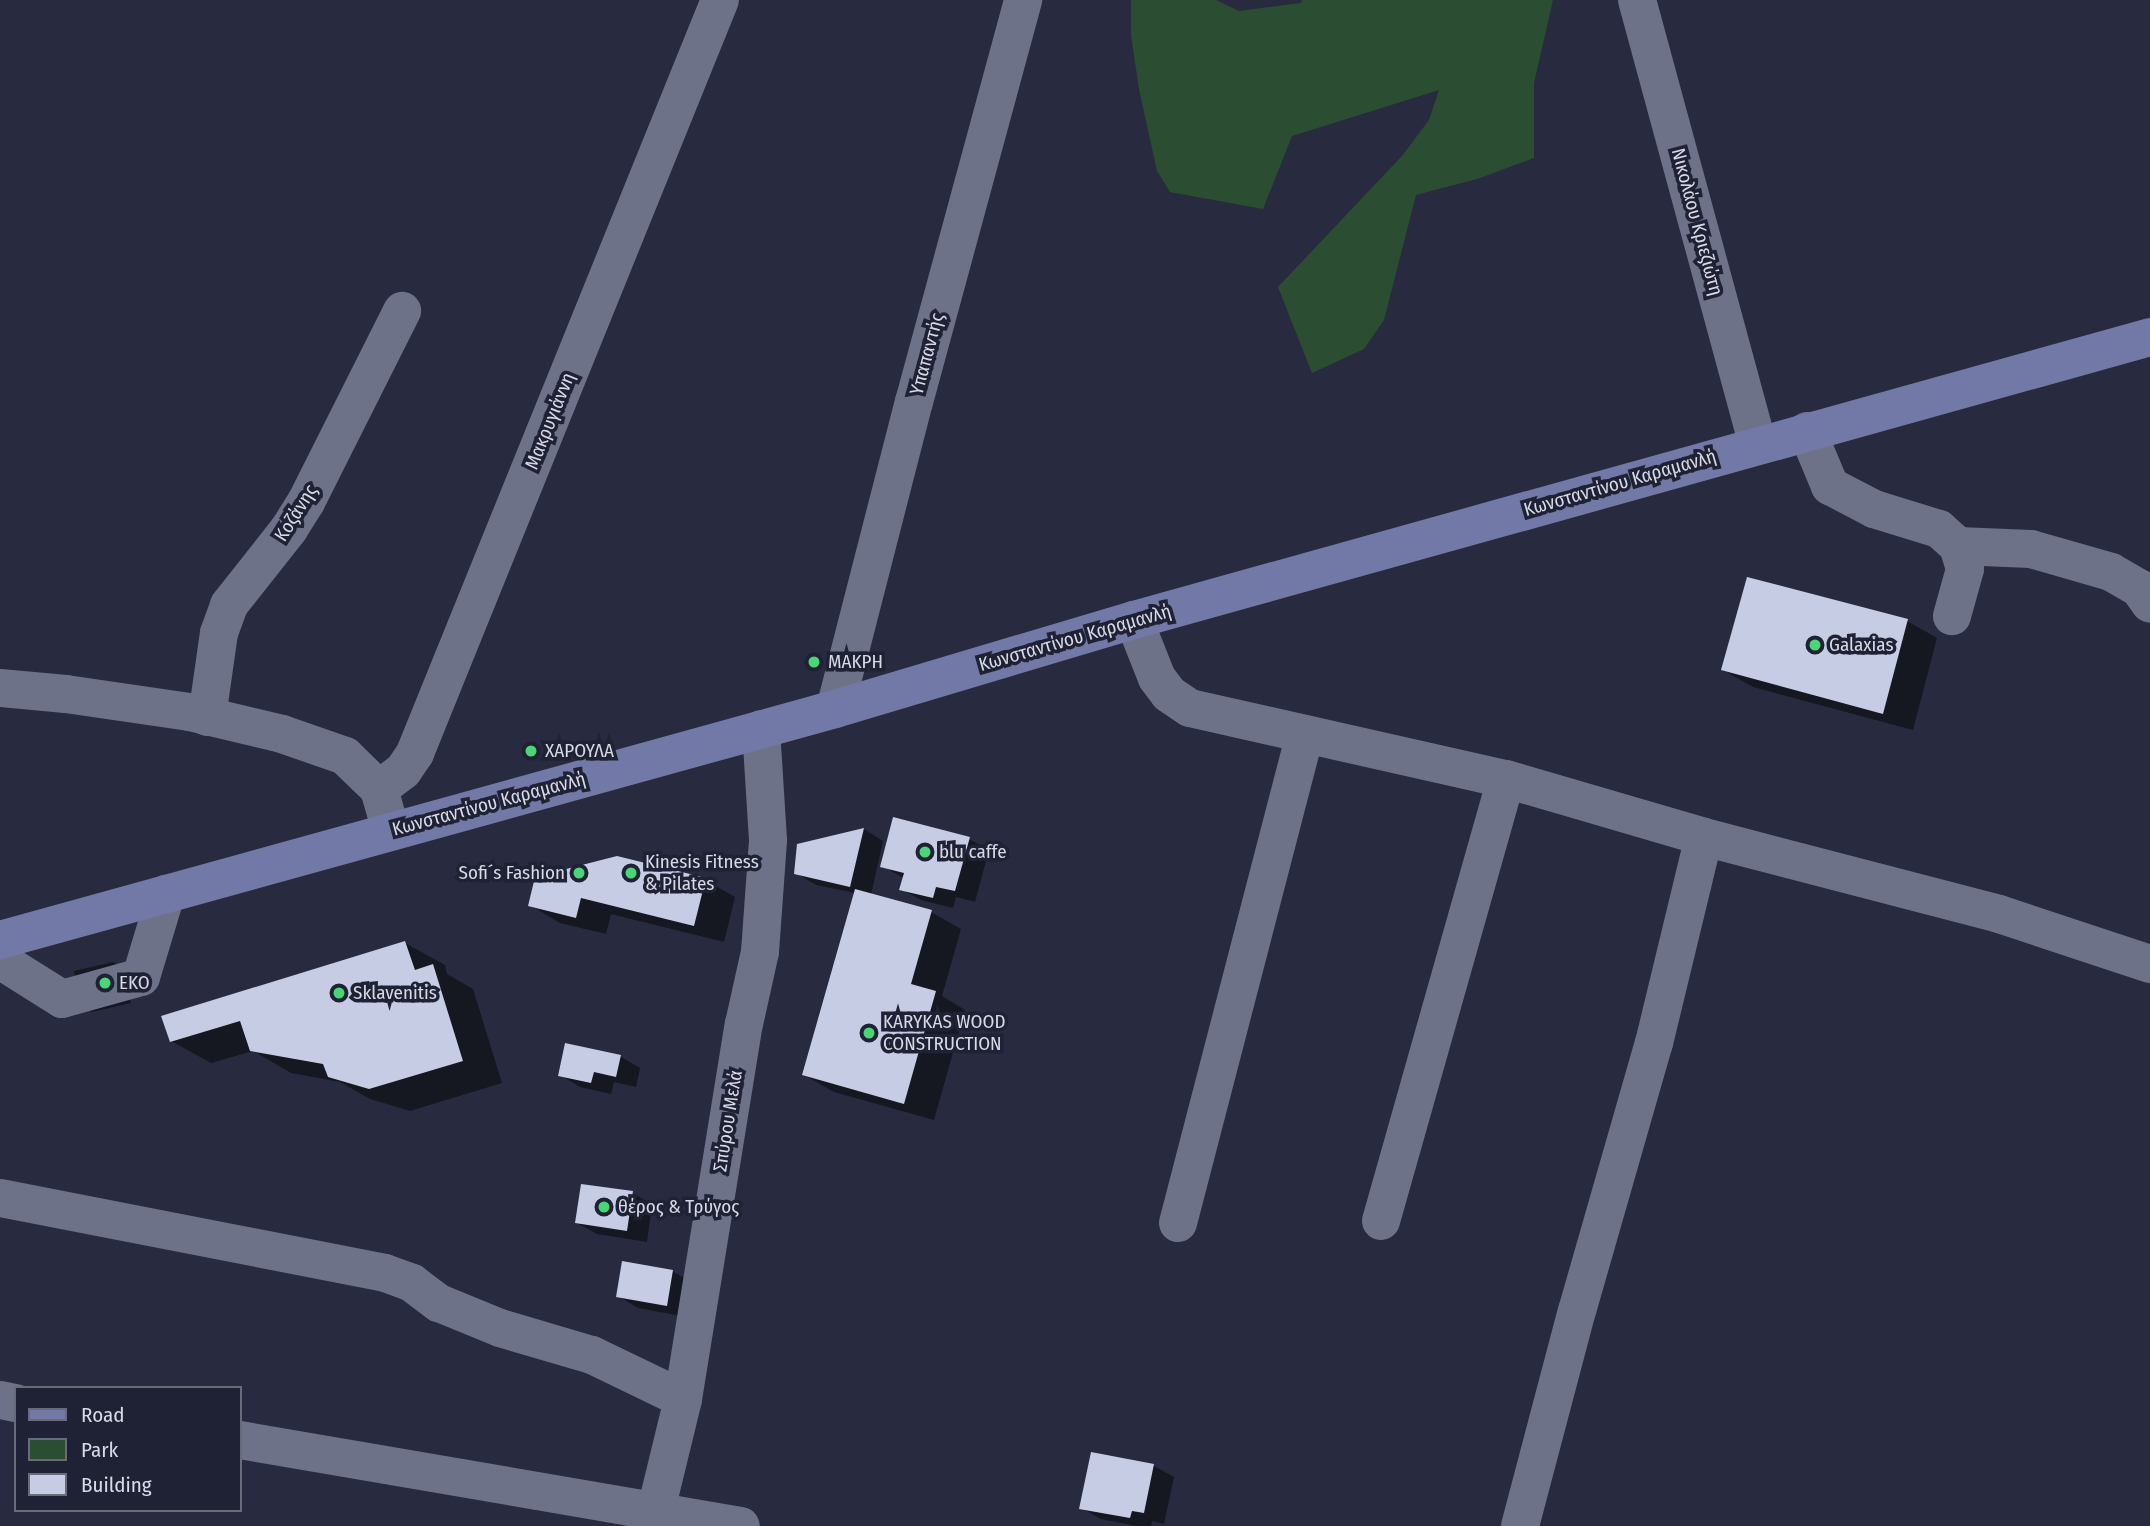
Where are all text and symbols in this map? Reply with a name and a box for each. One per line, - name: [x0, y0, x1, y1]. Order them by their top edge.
- street label: Νικολάου Κριεζιώτη: [1666, 146, 1728, 298]
- street label: Υπαπαντής: [905, 310, 949, 398]
- street label: Μακρυγιάννη: [520, 369, 580, 473]
- street label: Κωνσταντίνου Καραμανλή: [1521, 445, 1719, 521]
- street label: Κοζάνης: [270, 480, 322, 546]
- street label: Κωνσταντίνου Καραμανλή: [976, 600, 1174, 676]
- place label: Galaxias: [1829, 634, 1894, 656]
- marker: Galaxias: [1807, 637, 1823, 653]
- place label: ΜΑΚΡΗ: [828, 651, 883, 673]
- marker: ΜΑΚΡΗ: [806, 654, 822, 670]
- place label: ΧΑΡΟΥΛΑ: [545, 740, 614, 762]
- marker: ΧΑΡΟΥΛΑ: [523, 743, 539, 759]
- street label: Κωνσταντίνου Καραμανλή: [390, 767, 588, 841]
- place label: blu caffe: [939, 841, 1007, 863]
- marker: blu caffe: [917, 844, 933, 860]
- place label: Kinesis Fitness & Pilates: [645, 851, 759, 895]
- place label: Sofi´s Fashion: [459, 862, 565, 884]
- marker: Sofi´s Fashion: [571, 865, 587, 881]
- marker: Kinesis Fitness & Pilates: [623, 865, 639, 881]
- place label: EKO: [119, 972, 150, 994]
- marker: EKO: [97, 975, 113, 991]
- place label: Sklavenitis: [353, 982, 437, 1004]
- marker: Sklavenitis: [331, 985, 347, 1001]
- place label: KARYKAS WOOD CONSTRUCTION: [883, 1011, 1005, 1055]
- marker: KARYKAS WOOD CONSTRUCTION: [861, 1025, 877, 1041]
- street label: Σπύρου Μελά: [709, 1069, 747, 1173]
- place label: θέρος & Τρύγος: [618, 1196, 739, 1218]
- marker: θέρος & Τρύγος: [596, 1199, 612, 1215]
- legend: [14, 1386, 242, 1512]
- text: Road: [81, 1402, 125, 1428]
- text: Park: [81, 1437, 118, 1463]
- text: Building: [81, 1472, 152, 1498]

